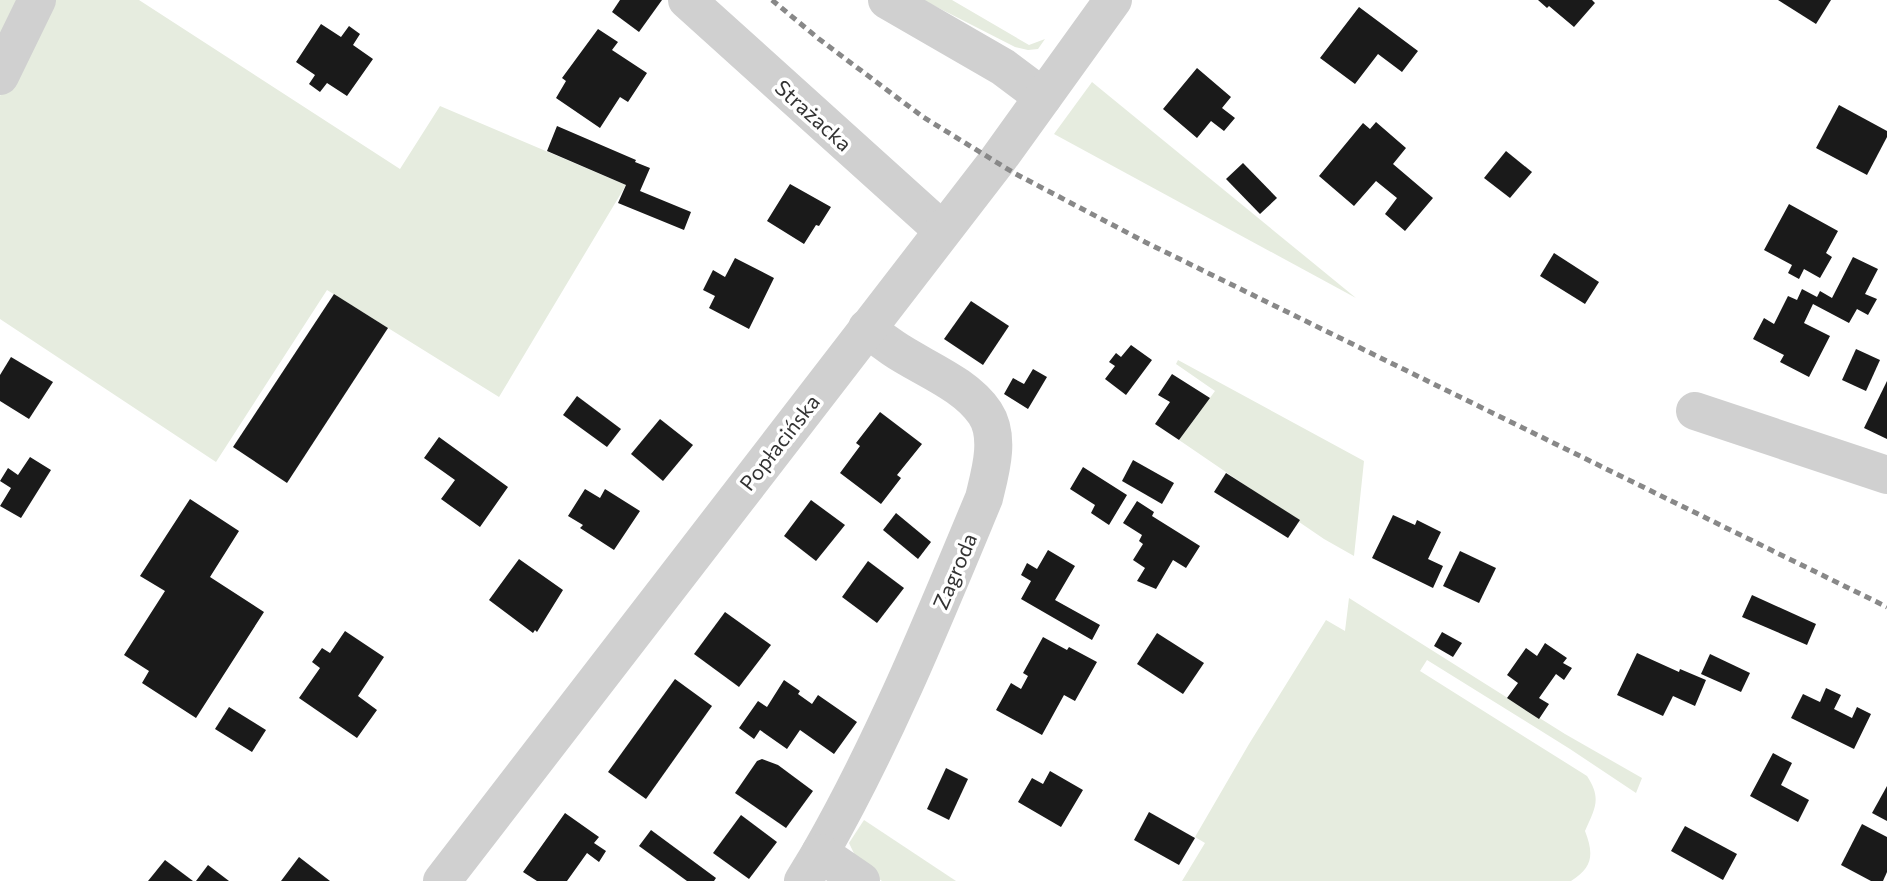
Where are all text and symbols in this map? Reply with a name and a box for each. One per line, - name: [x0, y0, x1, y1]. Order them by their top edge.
- street label: Strażacka: [771, 74, 857, 156]
- street label: Popłacińska: [734, 389, 824, 495]
- street label: Zagroda: [927, 529, 981, 613]

